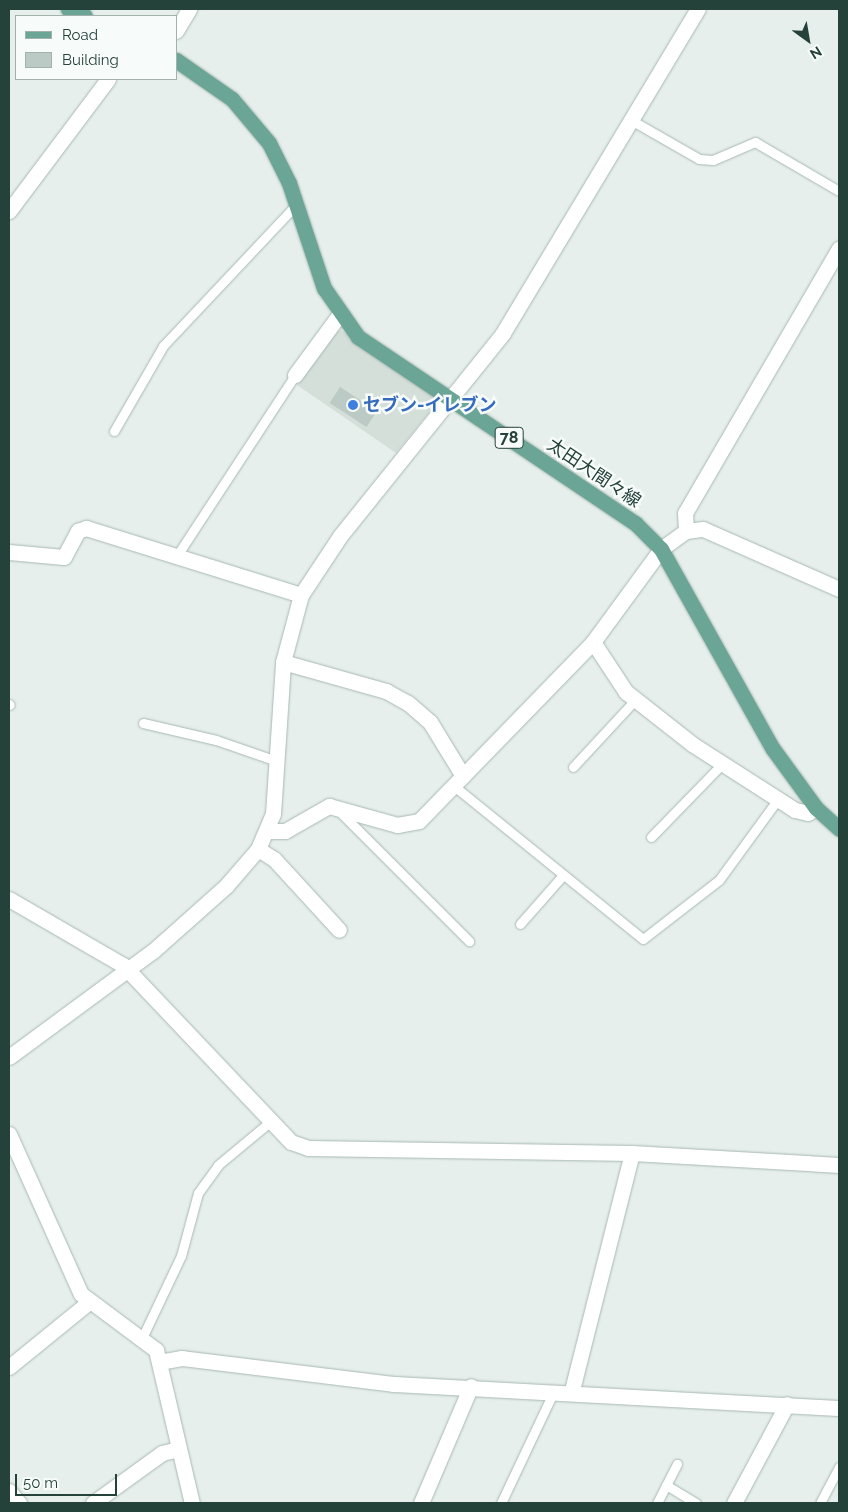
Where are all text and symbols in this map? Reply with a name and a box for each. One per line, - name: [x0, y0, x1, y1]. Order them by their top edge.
- legend: [15, 15, 178, 80]
- north arrow: [783, 15, 833, 65]
- text: Road: [62, 26, 98, 44]
- text: N: [807, 43, 825, 62]
- text: Building: [62, 51, 119, 69]
- place label: セブン-イレブン: [363, 394, 497, 416]
- marker: セブン-イレブン: [347, 399, 359, 411]
- road number: 78: [494, 424, 524, 452]
- street label: 太田大間々線: [543, 434, 645, 512]
- scale bar: [18, 1464, 120, 1496]
- text: 50 m: [23, 1474, 58, 1492]

